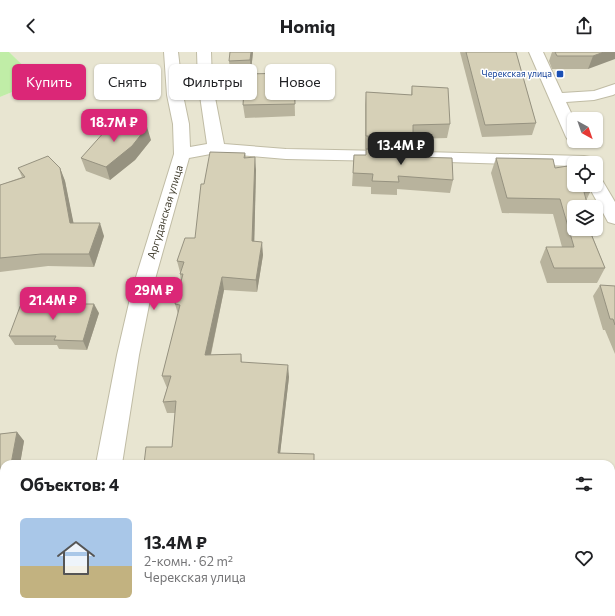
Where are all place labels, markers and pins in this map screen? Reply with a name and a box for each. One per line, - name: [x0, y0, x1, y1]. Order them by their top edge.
- place label: Черекская улица: [482, 68, 552, 79]
- marker: Черекская улица: [555, 69, 565, 79]
- pin: 18.7M ₽: [77, 109, 151, 143]
- pin: 13.4M ₽: [364, 132, 438, 166]
- pin: 29M ₽: [126, 277, 182, 311]
- pin: 21.4M ₽: [16, 287, 90, 321]

